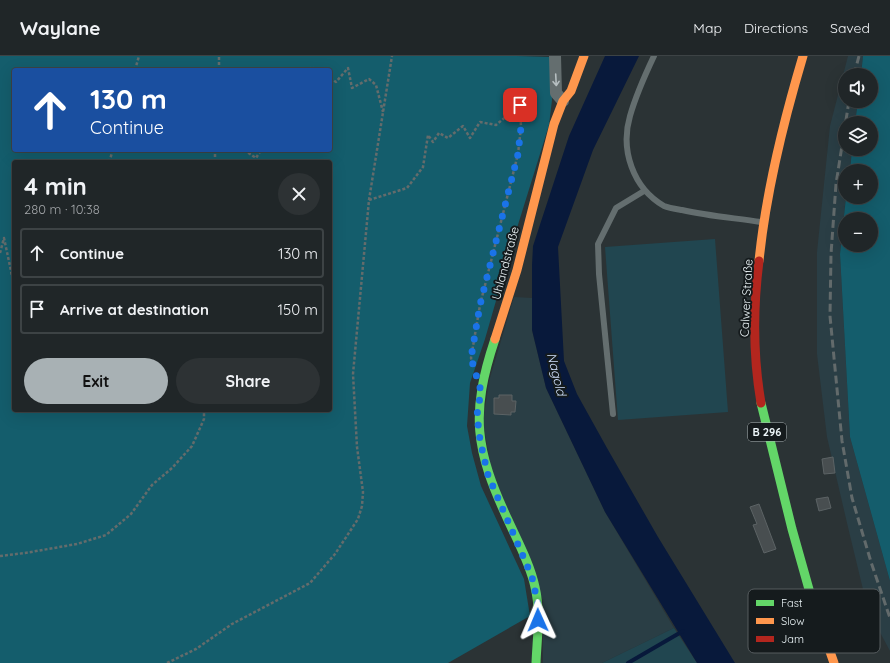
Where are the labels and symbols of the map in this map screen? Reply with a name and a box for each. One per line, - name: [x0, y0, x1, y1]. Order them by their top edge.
- one-way arrow: [552, 73, 559, 86]
- pin: [503, 88, 537, 122]
- street label: Uhlandstraße: [488, 225, 522, 301]
- street label: Calwer Straße: [736, 258, 756, 337]
- water label: Nagold: [544, 351, 571, 399]
- road number: B 296: [748, 423, 786, 441]
- legend: [748, 589, 880, 653]
- text: Fast: [781, 596, 803, 610]
- position arrow: [517, 599, 559, 641]
- text: Slow: [781, 614, 805, 628]
- text: Jam: [781, 632, 804, 646]

